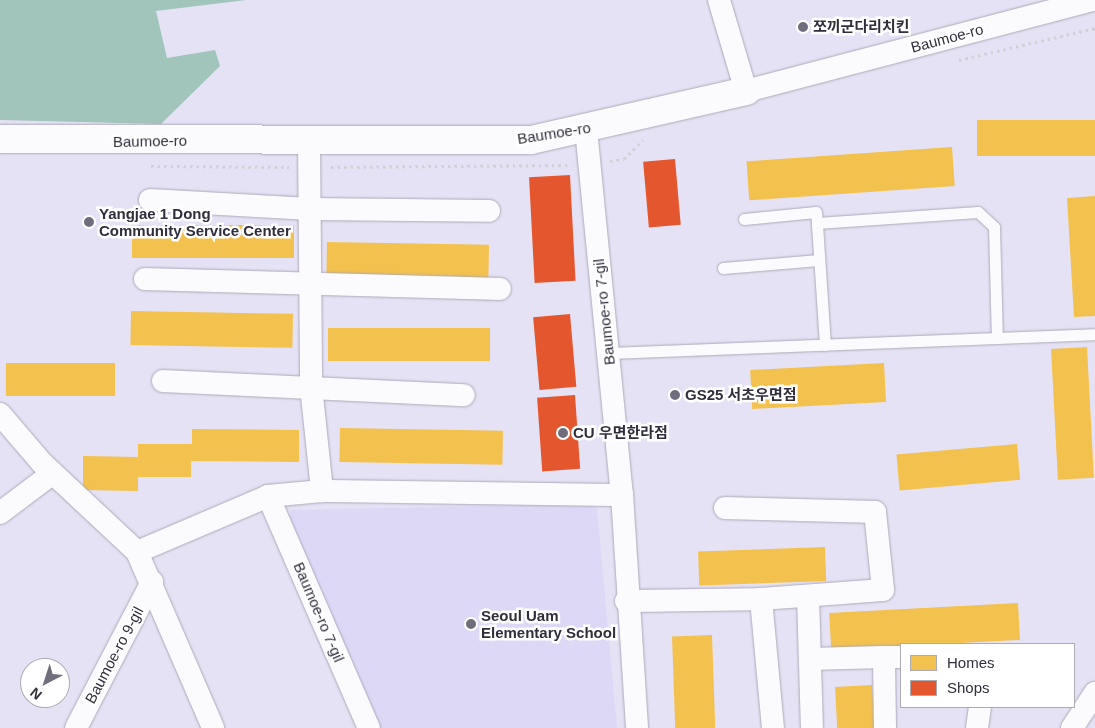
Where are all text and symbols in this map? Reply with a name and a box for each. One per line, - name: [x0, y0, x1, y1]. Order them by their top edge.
- place label: 쪼끼군다리치킨: [813, 18, 910, 36]
- street label: Baumoe-ro: [909, 20, 985, 56]
- marker: 쪼끼군다리치킨: [797, 21, 809, 33]
- street label: Baumoe-ro: [516, 118, 592, 148]
- street label: Baumoe-ro: [113, 131, 187, 151]
- place label: Yangjae 1 Dong Community Service Center: [99, 204, 291, 239]
- marker: Yangjae 1 Dong Community Service Center: [83, 216, 95, 228]
- street label: Baumoe-ro 7-gil: [589, 258, 619, 366]
- place label: GS25 서초우면점: [685, 386, 797, 404]
- marker: GS25 서초우면점: [669, 389, 681, 401]
- place label: CU 우면한라점: [573, 424, 668, 442]
- marker: CU 우면한라점: [557, 427, 569, 439]
- street label: Baumoe-ro 7-gil: [290, 559, 348, 665]
- street label: Baumoe-ro 9-gil: [81, 604, 147, 706]
- place label: Seoul Uam Elementary School: [481, 606, 616, 641]
- marker: Seoul Uam Elementary School: [465, 618, 477, 630]
- legend: [900, 643, 1075, 708]
- text: Homes: [947, 654, 995, 671]
- north arrow: [20, 658, 70, 708]
- text: Shops: [947, 679, 990, 696]
- text: N: [27, 684, 45, 703]

